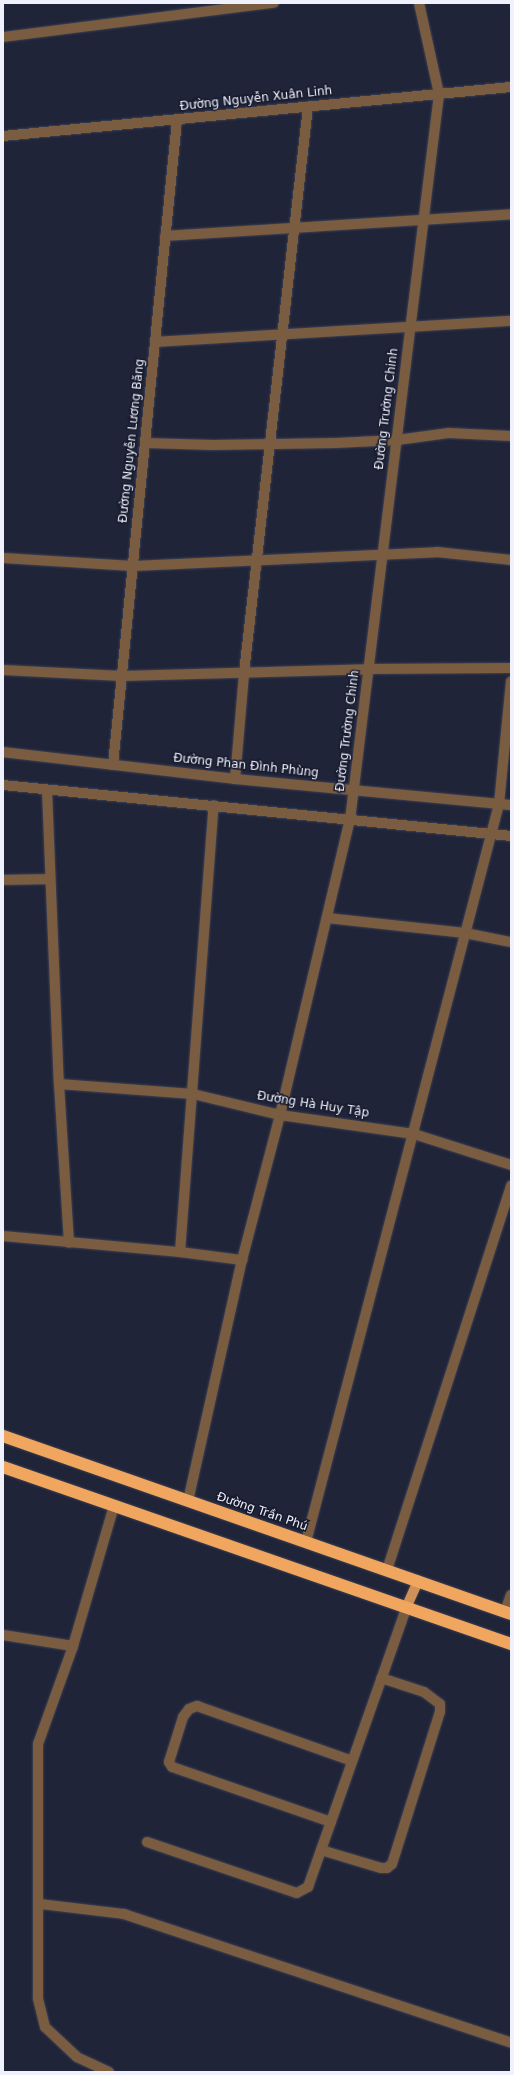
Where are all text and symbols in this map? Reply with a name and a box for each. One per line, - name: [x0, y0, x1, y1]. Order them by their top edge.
- street label: Đường Nguyễn Xuân Linh: [179, 84, 333, 114]
- street label: Đường Trường Chinh: [372, 347, 402, 471]
- street label: Đường Nguyễn Lương Băng: [116, 358, 148, 524]
- street label: Đường Trường Chinh: [333, 669, 363, 793]
- street label: Đường Phan Đình Phùng: [173, 751, 319, 781]
- street label: Đường Hà Huy Tập: [256, 1089, 370, 1121]
- street label: Đường Trần Phú: [215, 1490, 309, 1534]

